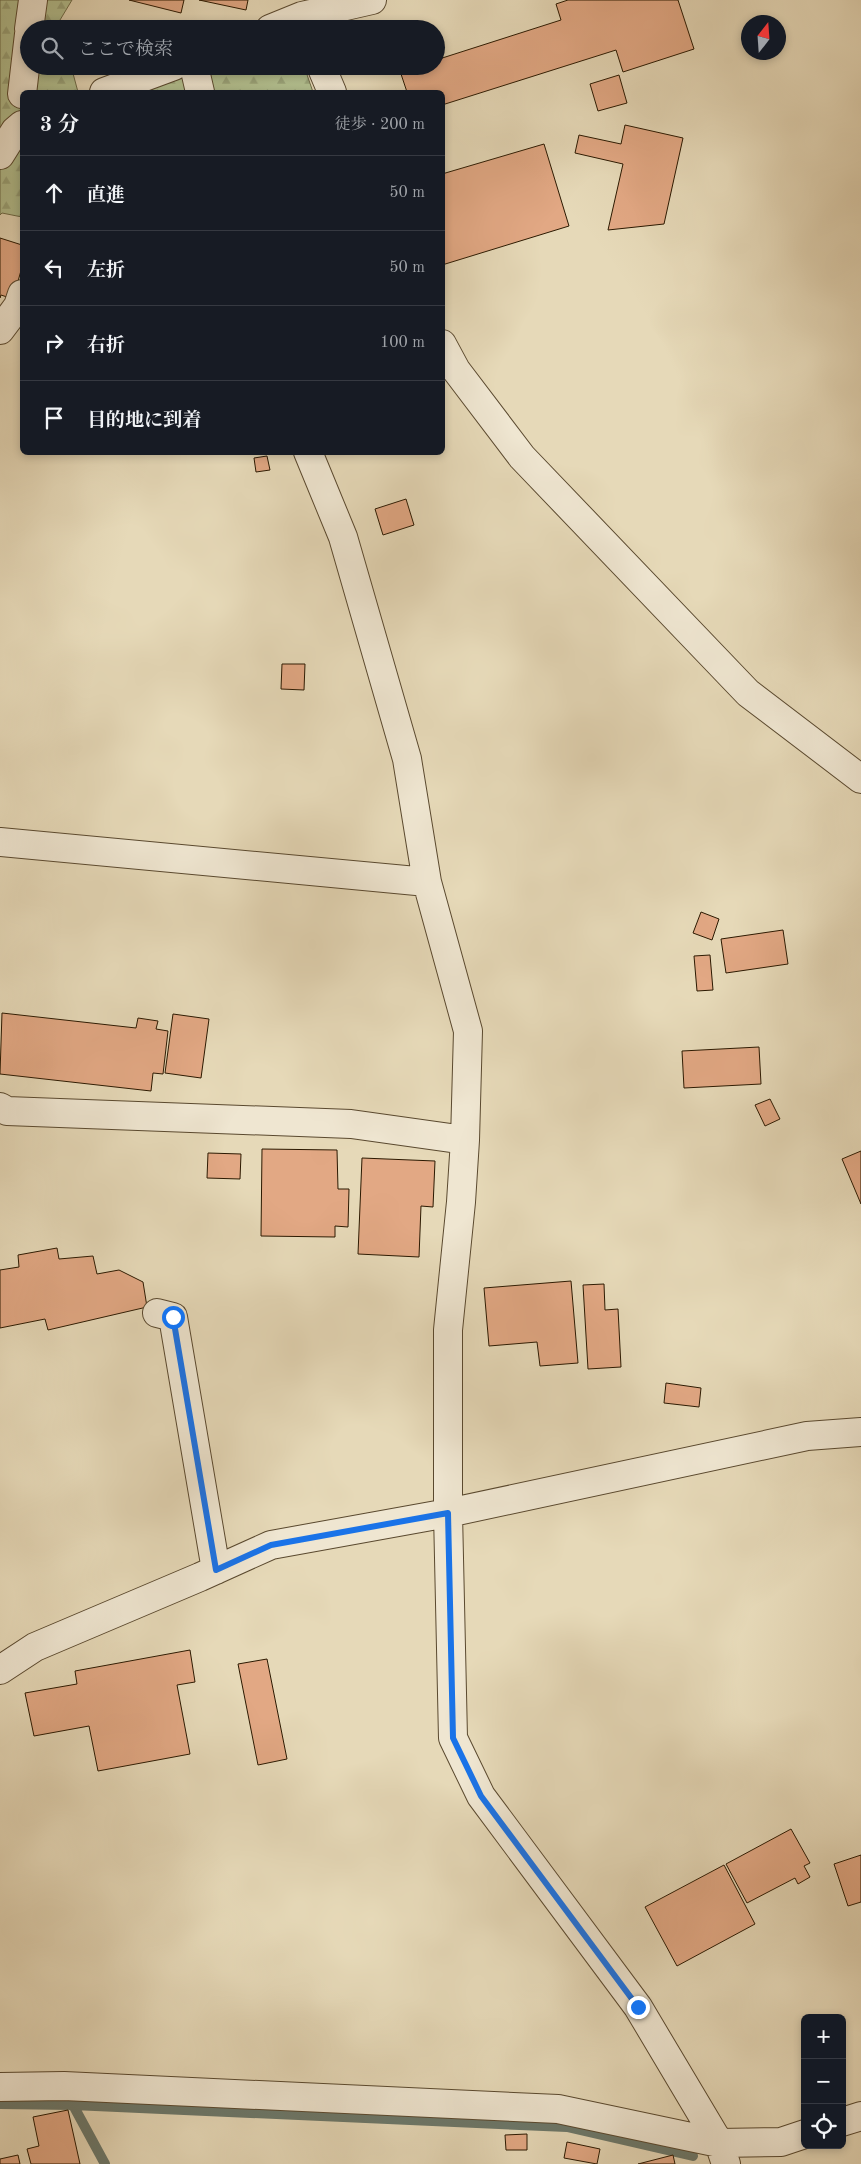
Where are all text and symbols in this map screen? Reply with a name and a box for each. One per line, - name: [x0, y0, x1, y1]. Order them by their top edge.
- north arrow: [741, 15, 786, 60]
- search box: [20, 20, 445, 75]
- icon: search: [38, 34, 66, 62]
- text: ここで検索: [78, 41, 173, 60]
- text: 3 分: [40, 115, 79, 136]
- text: 徒歩 · 200 m: [335, 117, 425, 133]
- icon: ahead: [40, 179, 68, 207]
- text: 50 m: [389, 185, 425, 201]
- text: 直進: [87, 187, 125, 206]
- icon: left: [40, 254, 68, 282]
- text: 50 m: [389, 260, 425, 276]
- text: 左折: [87, 262, 125, 281]
- icon: right: [40, 329, 68, 357]
- text: 100 m: [380, 335, 425, 351]
- text: 右折: [87, 337, 125, 356]
- icon: arrive: [40, 404, 68, 432]
- text: 目的地に到着: [87, 412, 201, 431]
- route start: [162, 1306, 185, 1329]
- route end: [627, 1996, 650, 2019]
- map controls: [801, 2014, 846, 2149]
- button: +: [801, 2014, 846, 2059]
- button: −: [801, 2059, 846, 2104]
- button: locate: [801, 2104, 846, 2149]

